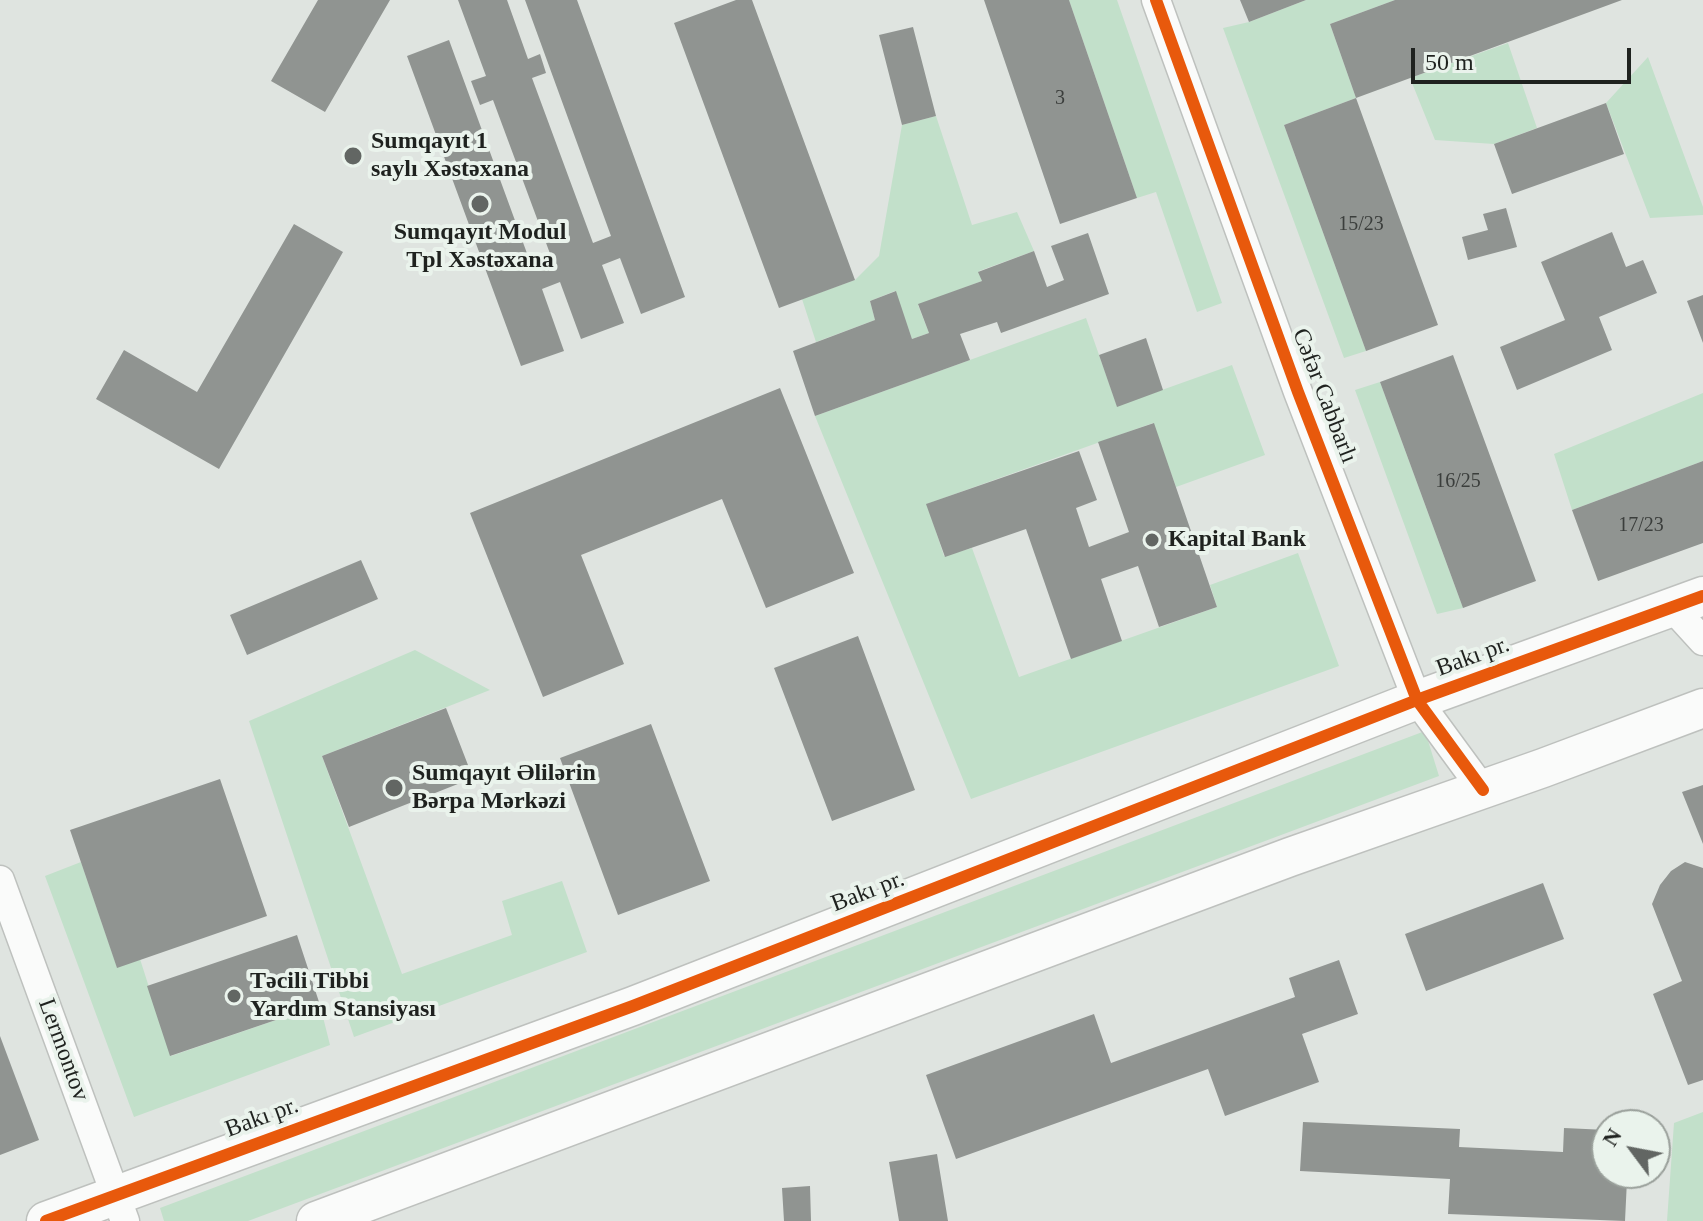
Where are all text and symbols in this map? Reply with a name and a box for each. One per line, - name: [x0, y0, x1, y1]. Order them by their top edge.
- scale bar: [1415, 32, 1635, 82]
- text: 50 m: [1425, 49, 1474, 75]
- house number: 3: [1055, 87, 1065, 111]
- place label: Sumqayıt 1 saylı Xəstəxana: [371, 128, 529, 184]
- marker: Sumqayıt 1 saylı Xəstəxana: [342, 145, 364, 167]
- marker: Sumqayıt Modul Tpl Xəstəxana: [469, 193, 491, 215]
- house number: 15/23: [1338, 213, 1384, 237]
- place label: Sumqayıt Modul Tpl Xəstəxana: [394, 219, 566, 275]
- street label: Cəfər Cabbarlı: [1285, 325, 1363, 467]
- house number: 16/25: [1435, 470, 1481, 494]
- house number: 17/23: [1618, 514, 1664, 538]
- place label: Kapital Bank: [1168, 526, 1306, 554]
- marker: Kapital Bank: [1143, 531, 1161, 549]
- street label: Bakı pr.: [1432, 630, 1514, 684]
- place label: Sumqayıt Əlilərin Bərpa Mərkəzi: [412, 760, 596, 816]
- marker: Sumqayıt Əlilərin Bərpa Mərkəzi: [383, 777, 405, 799]
- street label: Bakı pr.: [827, 865, 909, 919]
- place label: Təcili Tibbi Yardım Stansiyası: [250, 968, 436, 1024]
- marker: Təcili Tibbi Yardım Stansiyası: [225, 987, 243, 1005]
- street label: Lermontov: [31, 995, 95, 1105]
- street label: Bakı pr.: [221, 1091, 303, 1145]
- north arrow: [1591, 1109, 1671, 1189]
- text: N: [1597, 1124, 1627, 1150]

